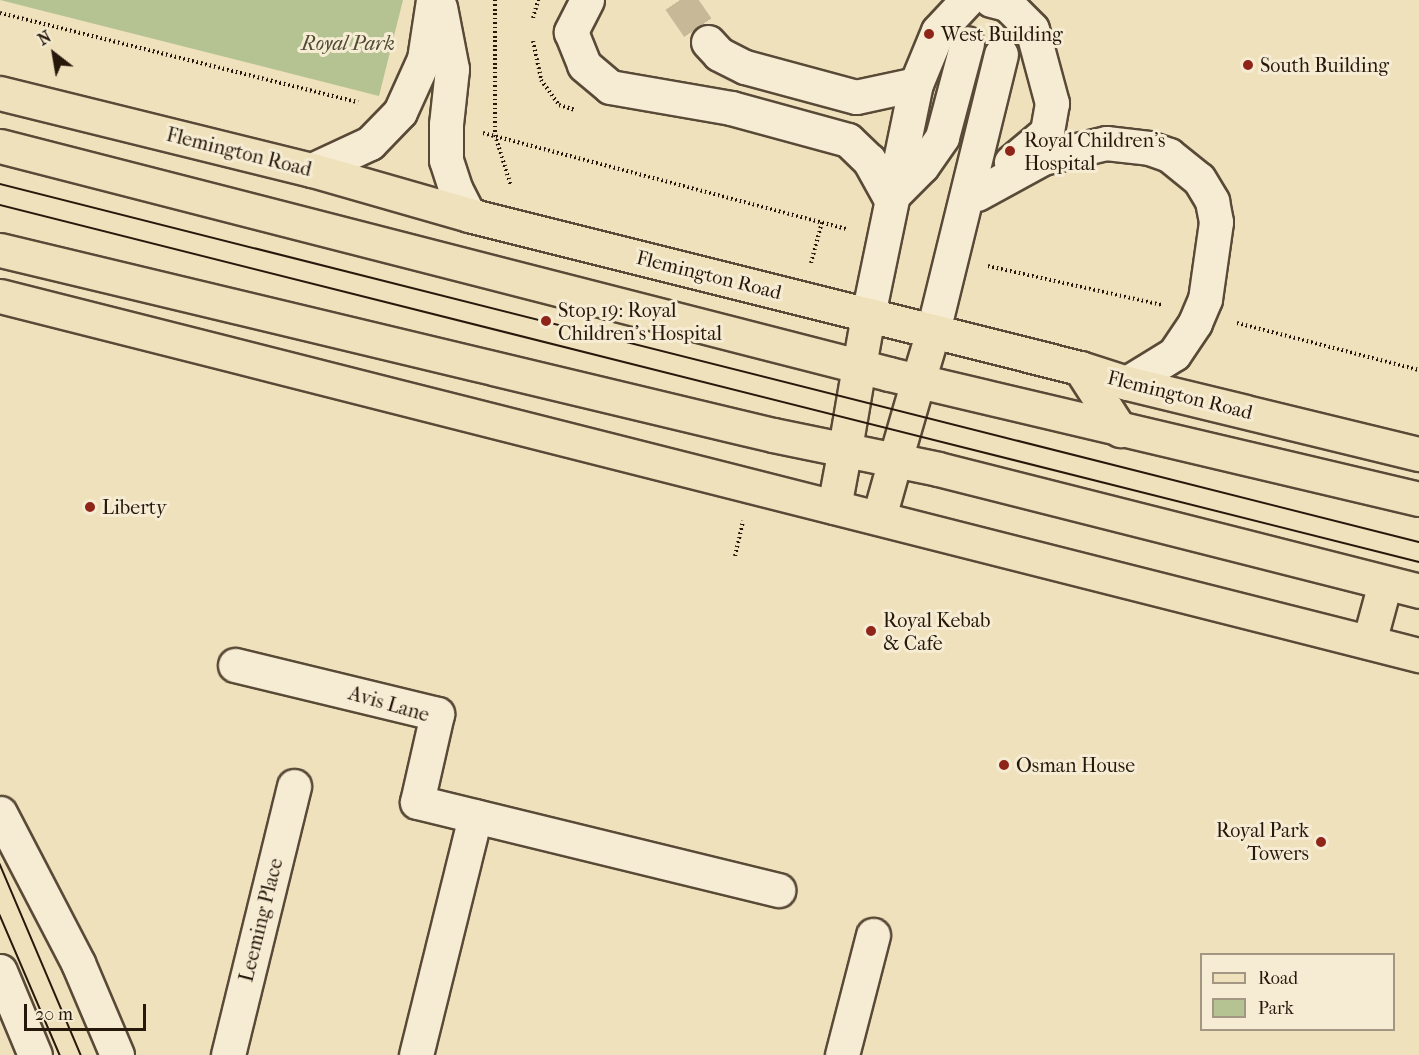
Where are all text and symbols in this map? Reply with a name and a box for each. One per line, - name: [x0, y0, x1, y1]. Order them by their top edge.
- place label: West Building: [941, 22, 1063, 46]
- north arrow: [24, 24, 84, 84]
- text: N: [34, 27, 55, 49]
- marker: West Building: [922, 27, 936, 41]
- park label: Royal Park: [301, 31, 395, 55]
- place label: South Building: [1260, 53, 1389, 77]
- marker: South Building: [1241, 58, 1255, 72]
- street label: Flemington Road: [164, 122, 314, 182]
- place label: Royal Children's Hospital: [1024, 128, 1165, 175]
- marker: Royal Children's Hospital: [1001, 142, 1019, 160]
- street label: Flemington Road: [634, 245, 784, 305]
- place label: Stop 19: Royal Children's Hospital: [558, 298, 722, 345]
- marker: Stop 19: Royal Children's Hospital: [539, 314, 553, 328]
- street label: Flemington Road: [1105, 365, 1255, 425]
- place label: Liberty: [102, 495, 167, 519]
- marker: Liberty: [83, 500, 97, 514]
- place label: Royal Kebab & Cafe: [883, 608, 991, 655]
- marker: Royal Kebab & Cafe: [864, 624, 878, 638]
- street label: Avis Lane: [346, 681, 432, 727]
- place label: Osman House: [1016, 753, 1135, 777]
- marker: Osman House: [997, 758, 1011, 772]
- place label: Royal Park Towers: [1216, 819, 1309, 866]
- marker: Royal Park Towers: [1314, 835, 1328, 849]
- street label: Leeming Place: [234, 856, 288, 984]
- legend: [1200, 953, 1395, 1031]
- text: Road: [1258, 968, 1298, 989]
- scale bar: [27, 992, 148, 1030]
- text: Park: [1258, 998, 1294, 1019]
- text: 20 m: [35, 1004, 73, 1025]

